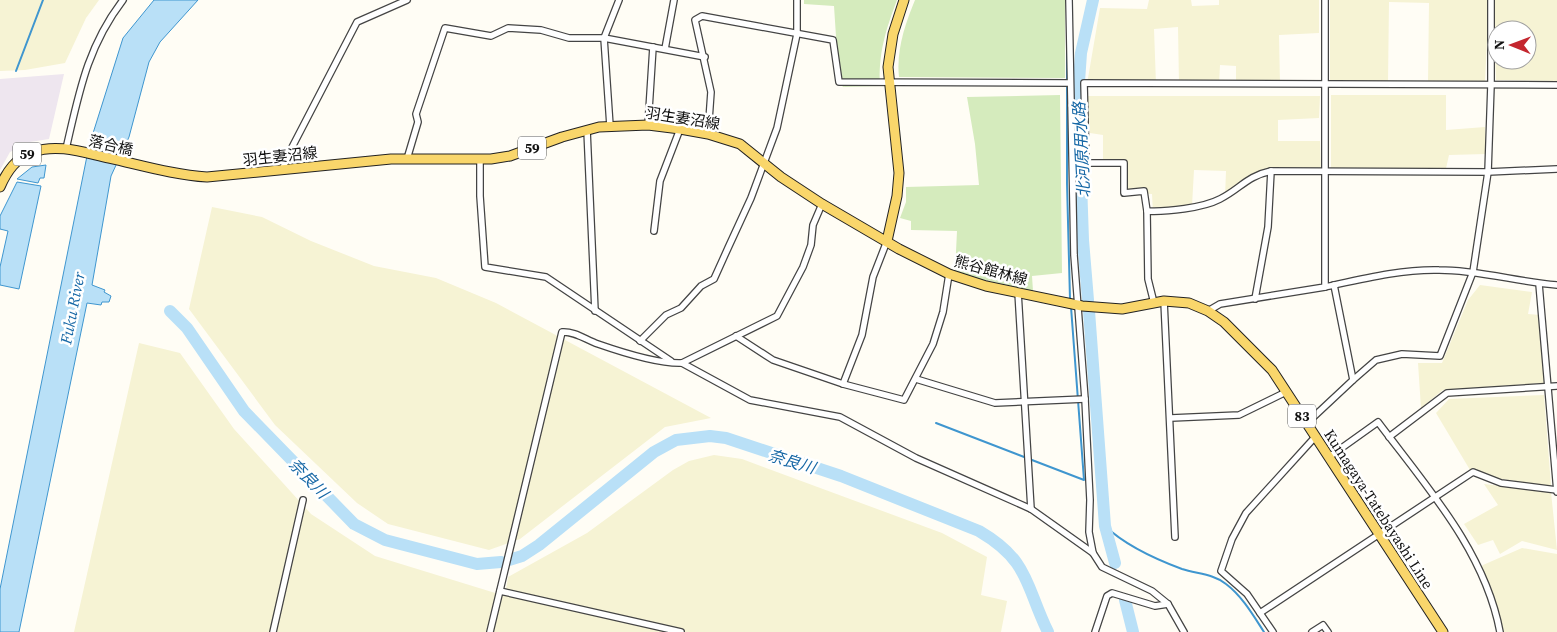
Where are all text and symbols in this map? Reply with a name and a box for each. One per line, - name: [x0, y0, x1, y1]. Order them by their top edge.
- north arrow: [1487, 20, 1537, 70]
- text: N: [1489, 39, 1509, 50]
- water label: 北河原用水路: [1067, 100, 1094, 199]
- street label: 羽生妻沼線: [644, 102, 722, 134]
- street label: 落合橋: [87, 130, 135, 160]
- road number: 59: [518, 136, 546, 160]
- road number: 59: [13, 142, 41, 166]
- street label: 羽生妻沼線: [242, 142, 318, 170]
- street label: 熊谷館林線: [952, 250, 1030, 290]
- water label: Fuku River: [54, 269, 90, 347]
- road number: 83: [1288, 404, 1316, 428]
- street label: Kumagaya-Tatebayashi Line: [1319, 425, 1439, 593]
- water label: 奈良川: [766, 443, 820, 479]
- water label: 奈良川: [284, 453, 335, 504]

